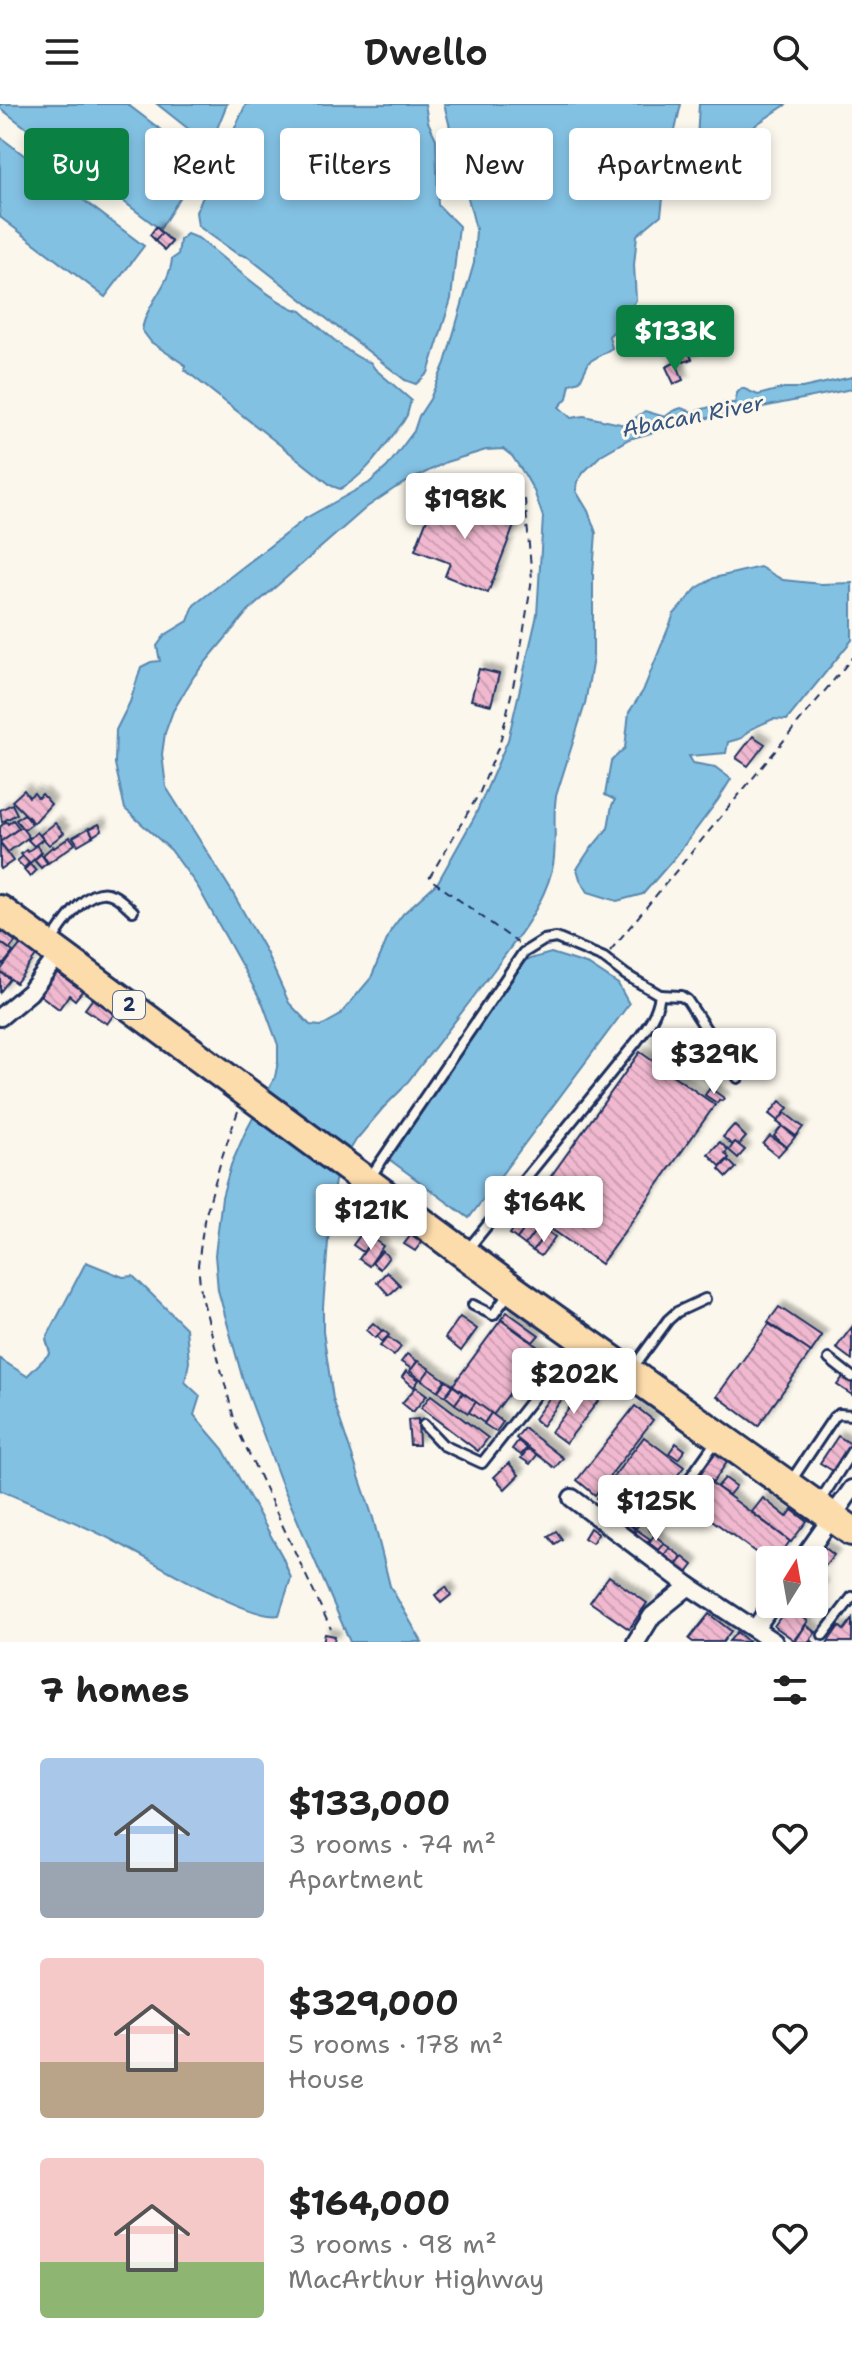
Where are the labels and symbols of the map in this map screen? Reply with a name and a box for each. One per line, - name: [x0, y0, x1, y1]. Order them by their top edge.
- pin: $133K: [619, 305, 731, 373]
- water label: Abacan River: [620, 388, 767, 444]
- pin: $198K: [409, 473, 521, 541]
- road number: 2: [113, 991, 145, 1019]
- pin: $329K: [658, 1028, 770, 1096]
- pin: $164K: [488, 1176, 600, 1244]
- pin: $121K: [315, 1184, 427, 1252]
- pin: $202K: [518, 1348, 630, 1416]
- pin: $125K: [600, 1475, 712, 1543]
- north arrow: [756, 1546, 828, 1618]

